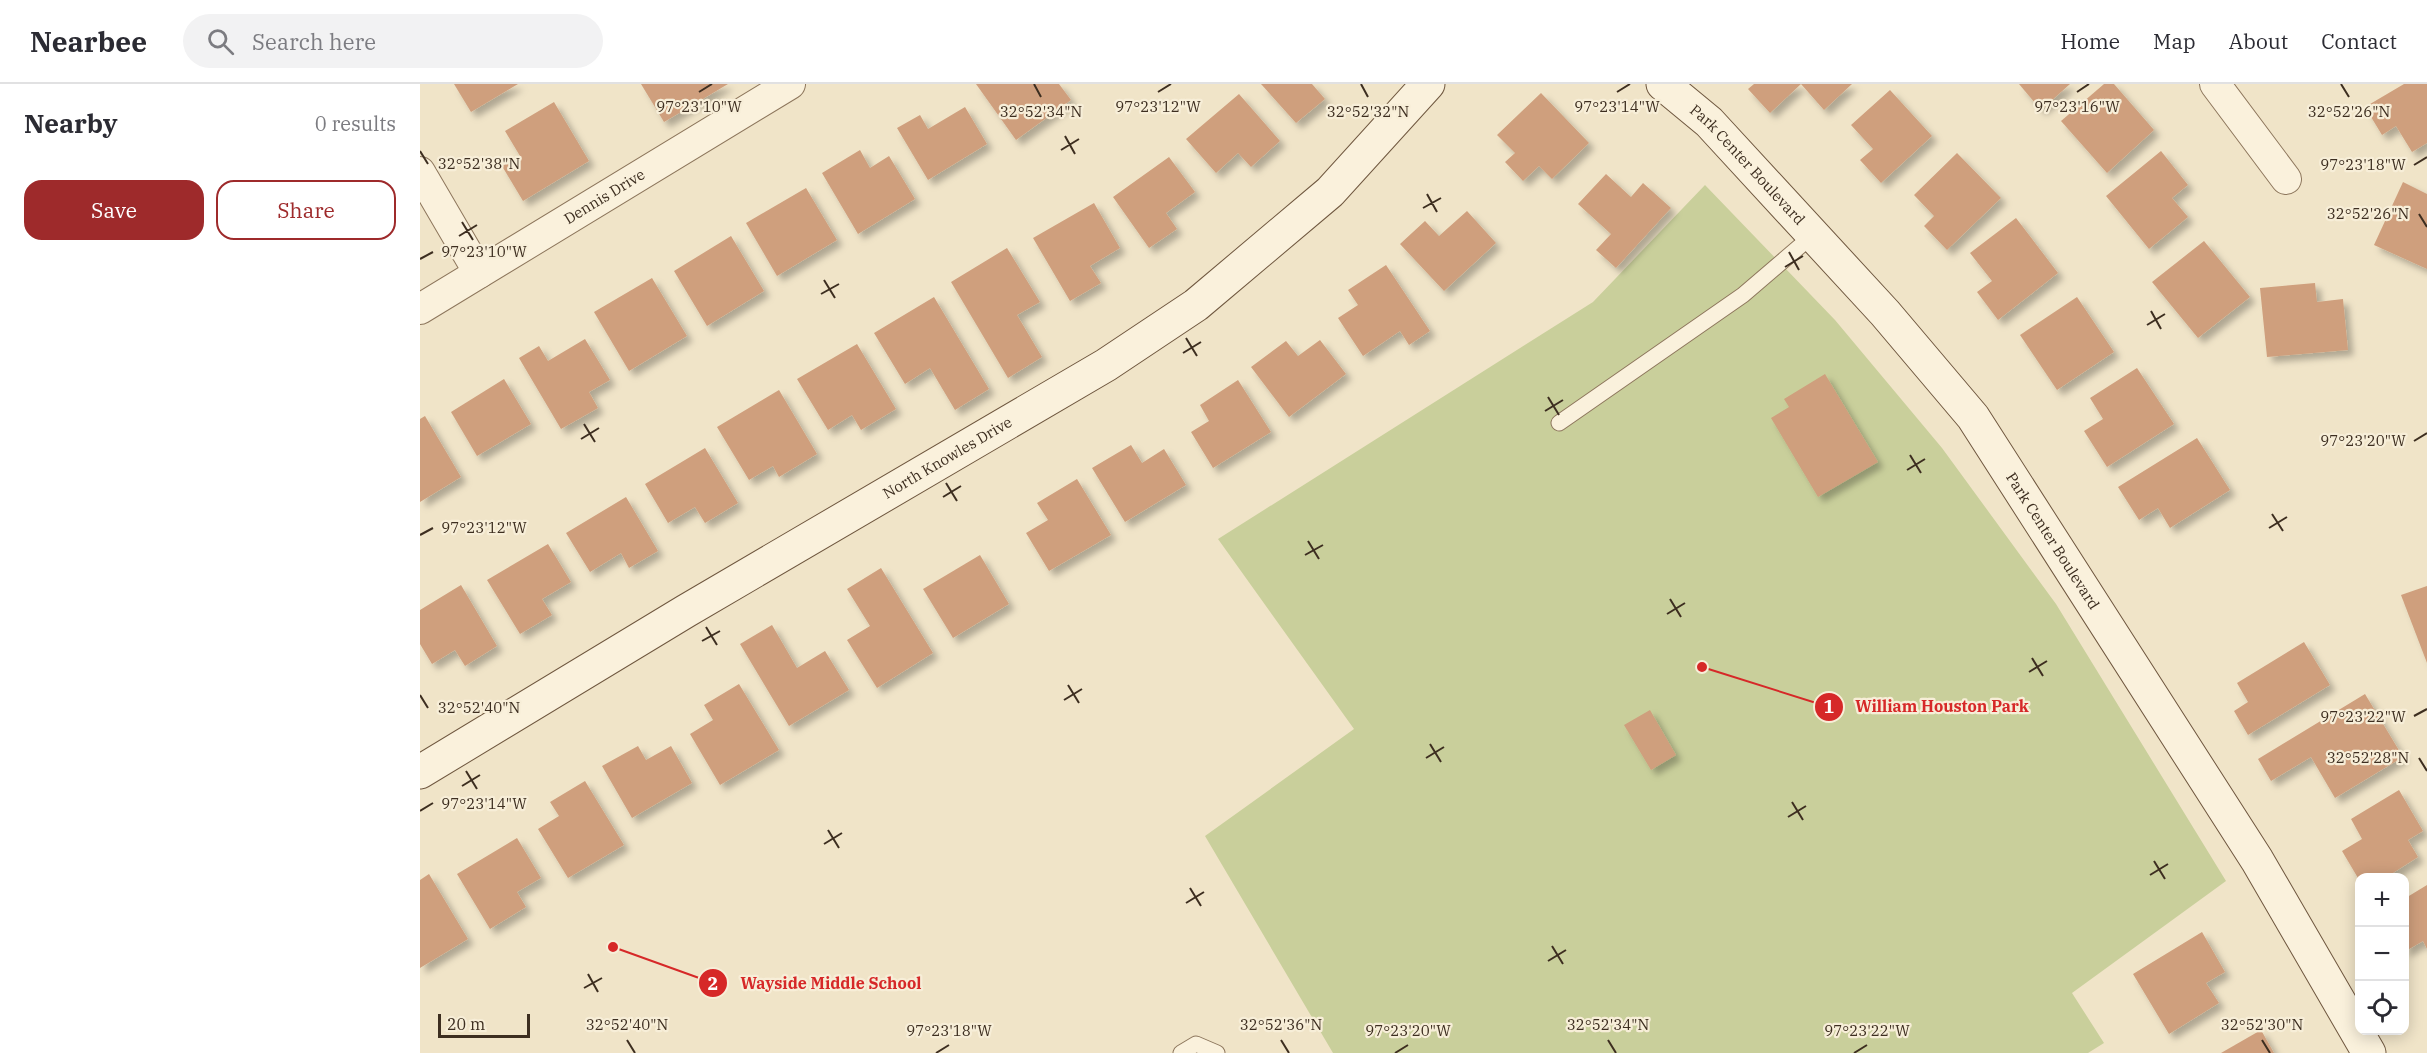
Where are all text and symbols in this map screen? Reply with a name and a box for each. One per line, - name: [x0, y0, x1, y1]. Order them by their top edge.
- search box: [183, 14, 603, 68]
- text: Nearbee: [30, 23, 147, 60]
- icon: search: [204, 25, 237, 58]
- text: Search here: [252, 27, 376, 56]
- text: Home: [2060, 27, 2120, 55]
- text: Map: [2153, 27, 2196, 55]
- text: About: [2229, 27, 2288, 55]
- text: Contact: [2321, 27, 2397, 55]
- text: 97°23'10"W: [656, 97, 742, 116]
- text: 97°23'12"W: [1115, 97, 1201, 116]
- text: 97°23'14"W: [1574, 97, 1660, 116]
- text: 97°23'16"W: [2034, 97, 2120, 116]
- street label: Park Center Boulevard: [1686, 100, 1809, 229]
- text: 32°52'34"N: [1000, 102, 1082, 121]
- text: 32°52'32"N: [1327, 102, 1409, 121]
- text: 32°52'26"N: [2308, 102, 2390, 121]
- text: Nearby: [24, 106, 118, 140]
- text: 0 results: [315, 110, 396, 137]
- text: 32°52'38"N: [438, 154, 520, 173]
- text: 97°23'18"W: [2320, 155, 2406, 174]
- street label: Dennis Drive: [560, 165, 648, 228]
- button: Save: [24, 180, 204, 240]
- button: Share: [216, 180, 396, 240]
- text: 32°52'26"N: [2327, 204, 2409, 223]
- text: 97°23'10"W: [441, 242, 527, 261]
- street label: North Knowles Drive: [879, 412, 1015, 503]
- text: 97°23'20"W: [2320, 431, 2406, 450]
- street label: Park Center Boulevard: [2002, 469, 2104, 613]
- text: 97°23'12"W: [441, 518, 527, 537]
- callout: William Houston Park: [1814, 690, 2041, 724]
- text: 1: [1824, 695, 1835, 718]
- text: William Houston Park: [1855, 696, 2029, 716]
- text: 32°52'40"N: [438, 698, 520, 717]
- text: 97°23'22"W: [2320, 707, 2406, 726]
- text: 32°52'28"N: [2327, 748, 2409, 767]
- text: 97°23'14"W: [441, 794, 527, 813]
- map controls: [2355, 873, 2409, 1035]
- button: +: [2355, 873, 2409, 927]
- button: −: [2355, 927, 2409, 981]
- callout: Wayside Middle School: [698, 966, 933, 1000]
- text: 2: [708, 972, 718, 995]
- text: Wayside Middle School: [740, 973, 922, 993]
- button: locate: [2355, 981, 2409, 1035]
- scale bar: [438, 1011, 530, 1038]
- text: 20 m: [447, 1014, 485, 1034]
- text: 32°52'40"N: [586, 1015, 668, 1034]
- text: 32°52'36"N: [1240, 1015, 1322, 1034]
- text: 32°52'34"N: [1567, 1015, 1649, 1034]
- text: 32°52'30"N: [2221, 1015, 2303, 1034]
- text: 97°23'18"W: [906, 1021, 992, 1040]
- text: 97°23'20"W: [1365, 1021, 1451, 1040]
- text: 97°23'22"W: [1824, 1021, 1910, 1040]

